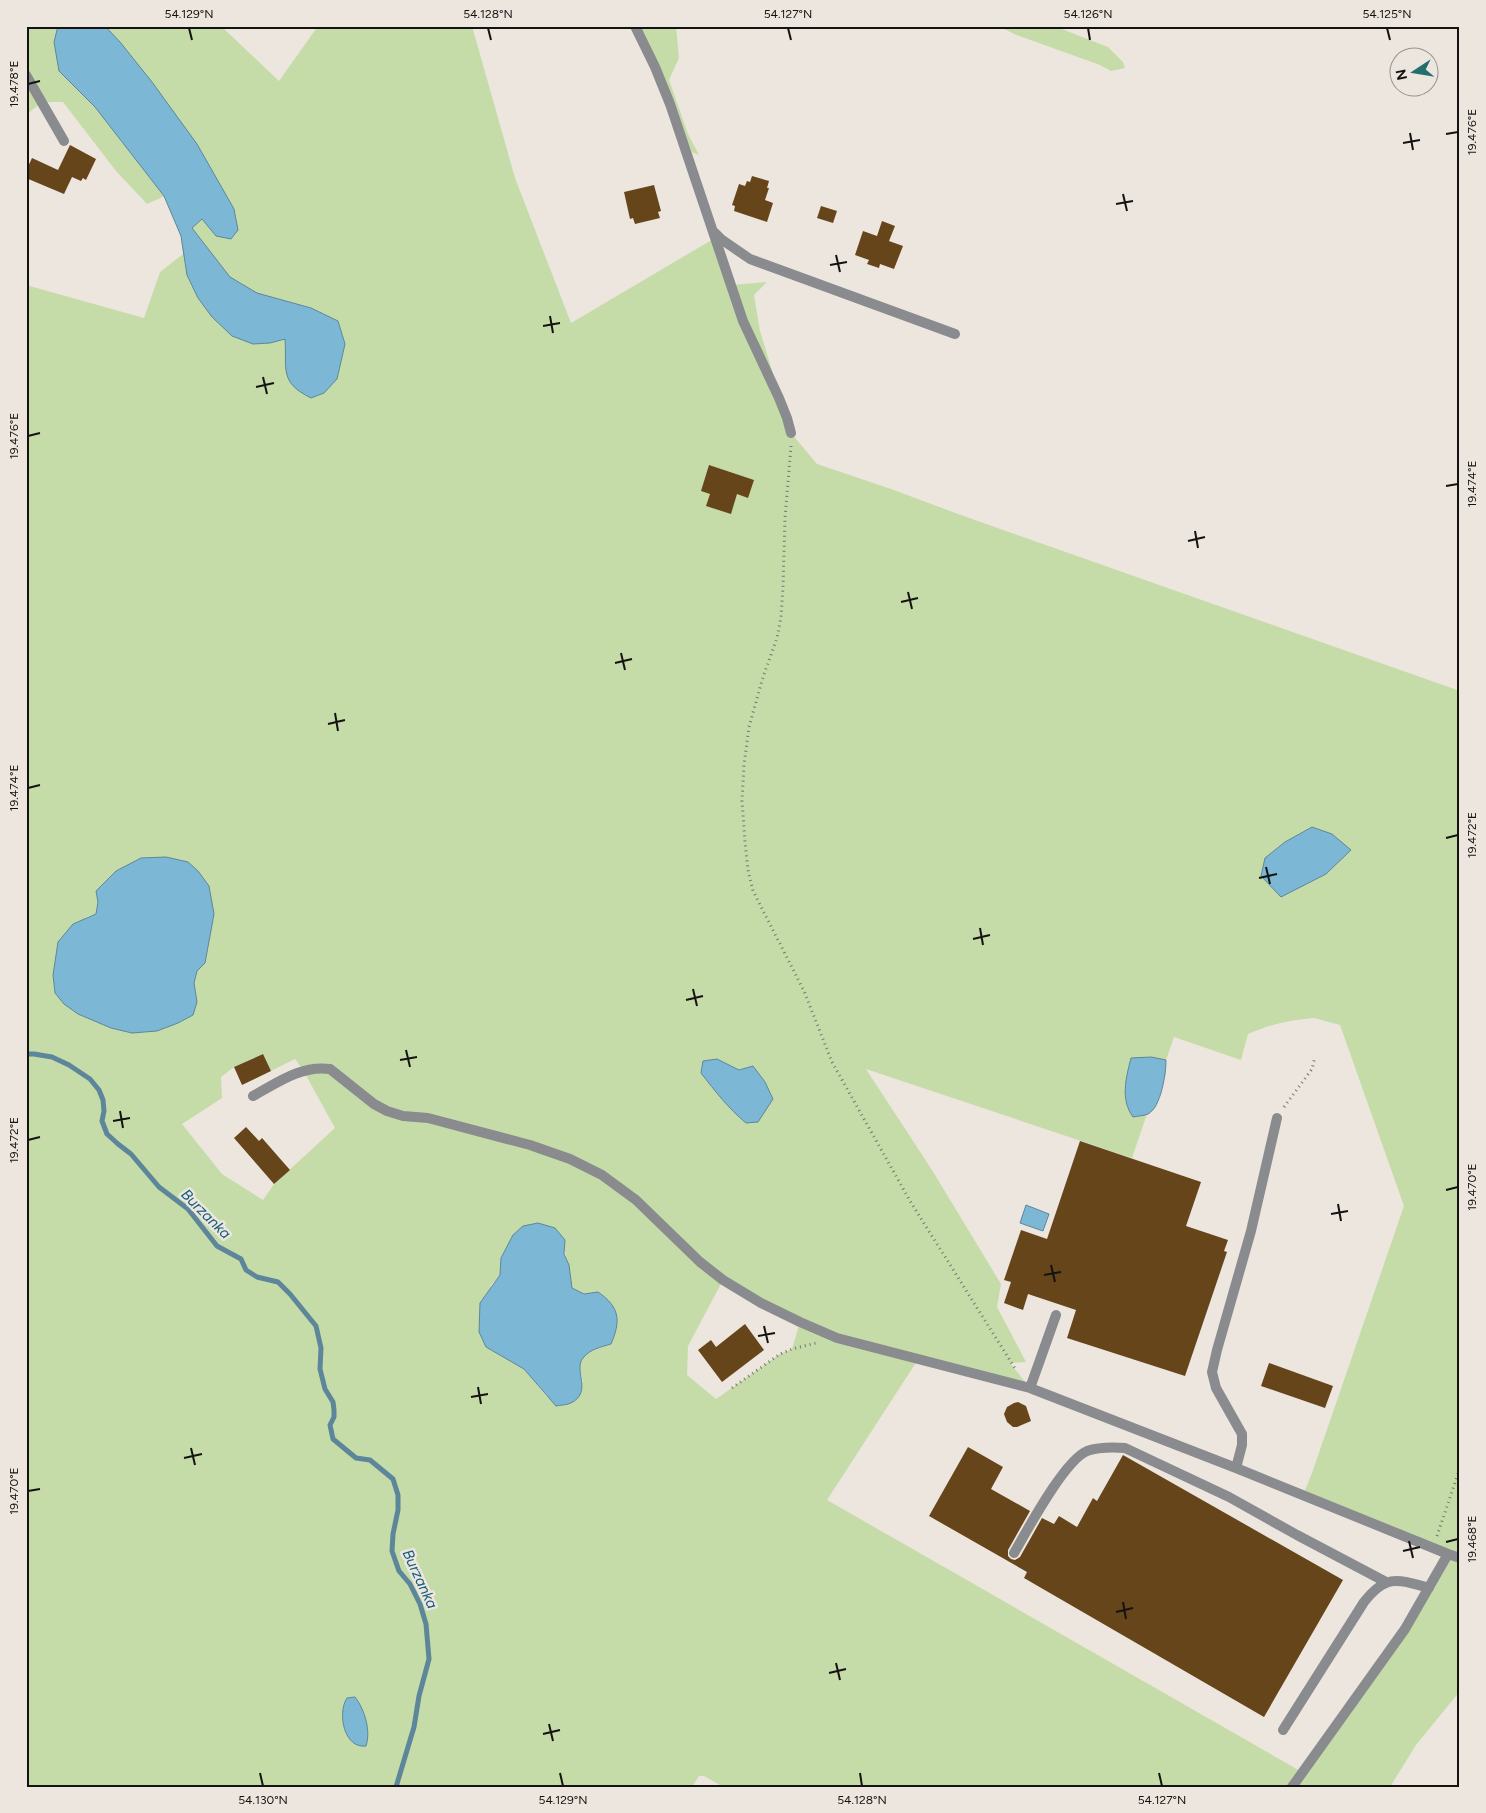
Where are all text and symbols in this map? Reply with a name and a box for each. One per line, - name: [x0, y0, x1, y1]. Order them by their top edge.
- text: 54.129°N: [164, 7, 214, 21]
- text: 54.128°N: [463, 7, 513, 21]
- text: 54.127°N: [764, 7, 812, 21]
- text: 54.126°N: [1063, 7, 1113, 21]
- text: 54.125°N: [1362, 7, 1412, 21]
- north arrow: [1388, 48, 1438, 98]
- text: 19.478°E: [7, 60, 21, 108]
- text: N: [1392, 68, 1411, 82]
- text: 19.476°E: [1465, 109, 1479, 155]
- text: 19.476°E: [7, 413, 21, 459]
- text: 19.474°E: [1465, 460, 1479, 508]
- text: 19.474°E: [7, 764, 21, 812]
- text: 19.472°E: [1465, 812, 1479, 858]
- text: 19.472°E: [7, 1117, 21, 1163]
- text: 19.470°E: [1465, 1163, 1479, 1211]
- water label: Burzanka: [177, 1185, 235, 1243]
- text: 19.470°E: [7, 1467, 21, 1515]
- text: 19.468°E: [1465, 1515, 1479, 1563]
- water label: Burzanka: [399, 1547, 442, 1612]
- text: 54.130°N: [238, 1793, 288, 1807]
- text: 54.129°N: [538, 1793, 588, 1807]
- text: 54.128°N: [837, 1793, 887, 1807]
- text: 54.127°N: [1138, 1793, 1186, 1807]

